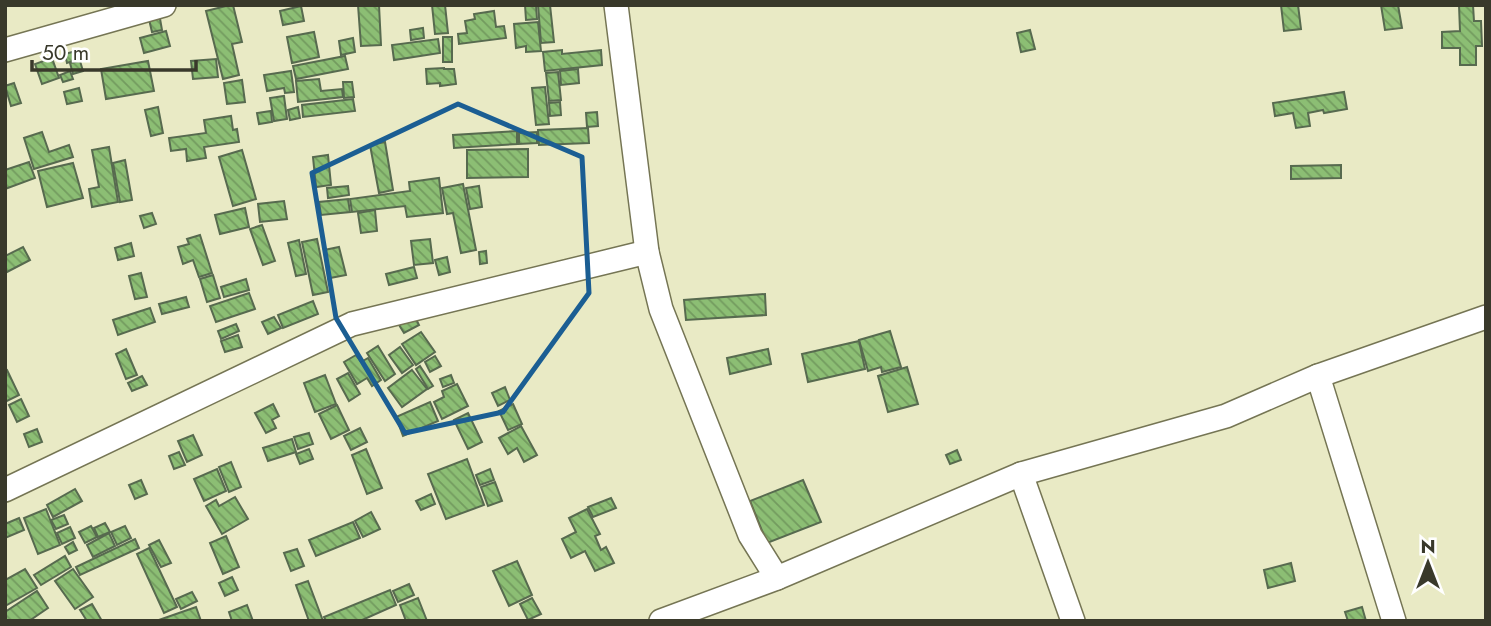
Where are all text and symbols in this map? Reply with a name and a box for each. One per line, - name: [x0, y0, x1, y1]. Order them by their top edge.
- scale bar: [32, 28, 196, 72]
- text: 50 m: [42, 38, 89, 68]
- north arrow: [1393, 528, 1463, 598]
- text: N: [1420, 533, 1436, 560]

